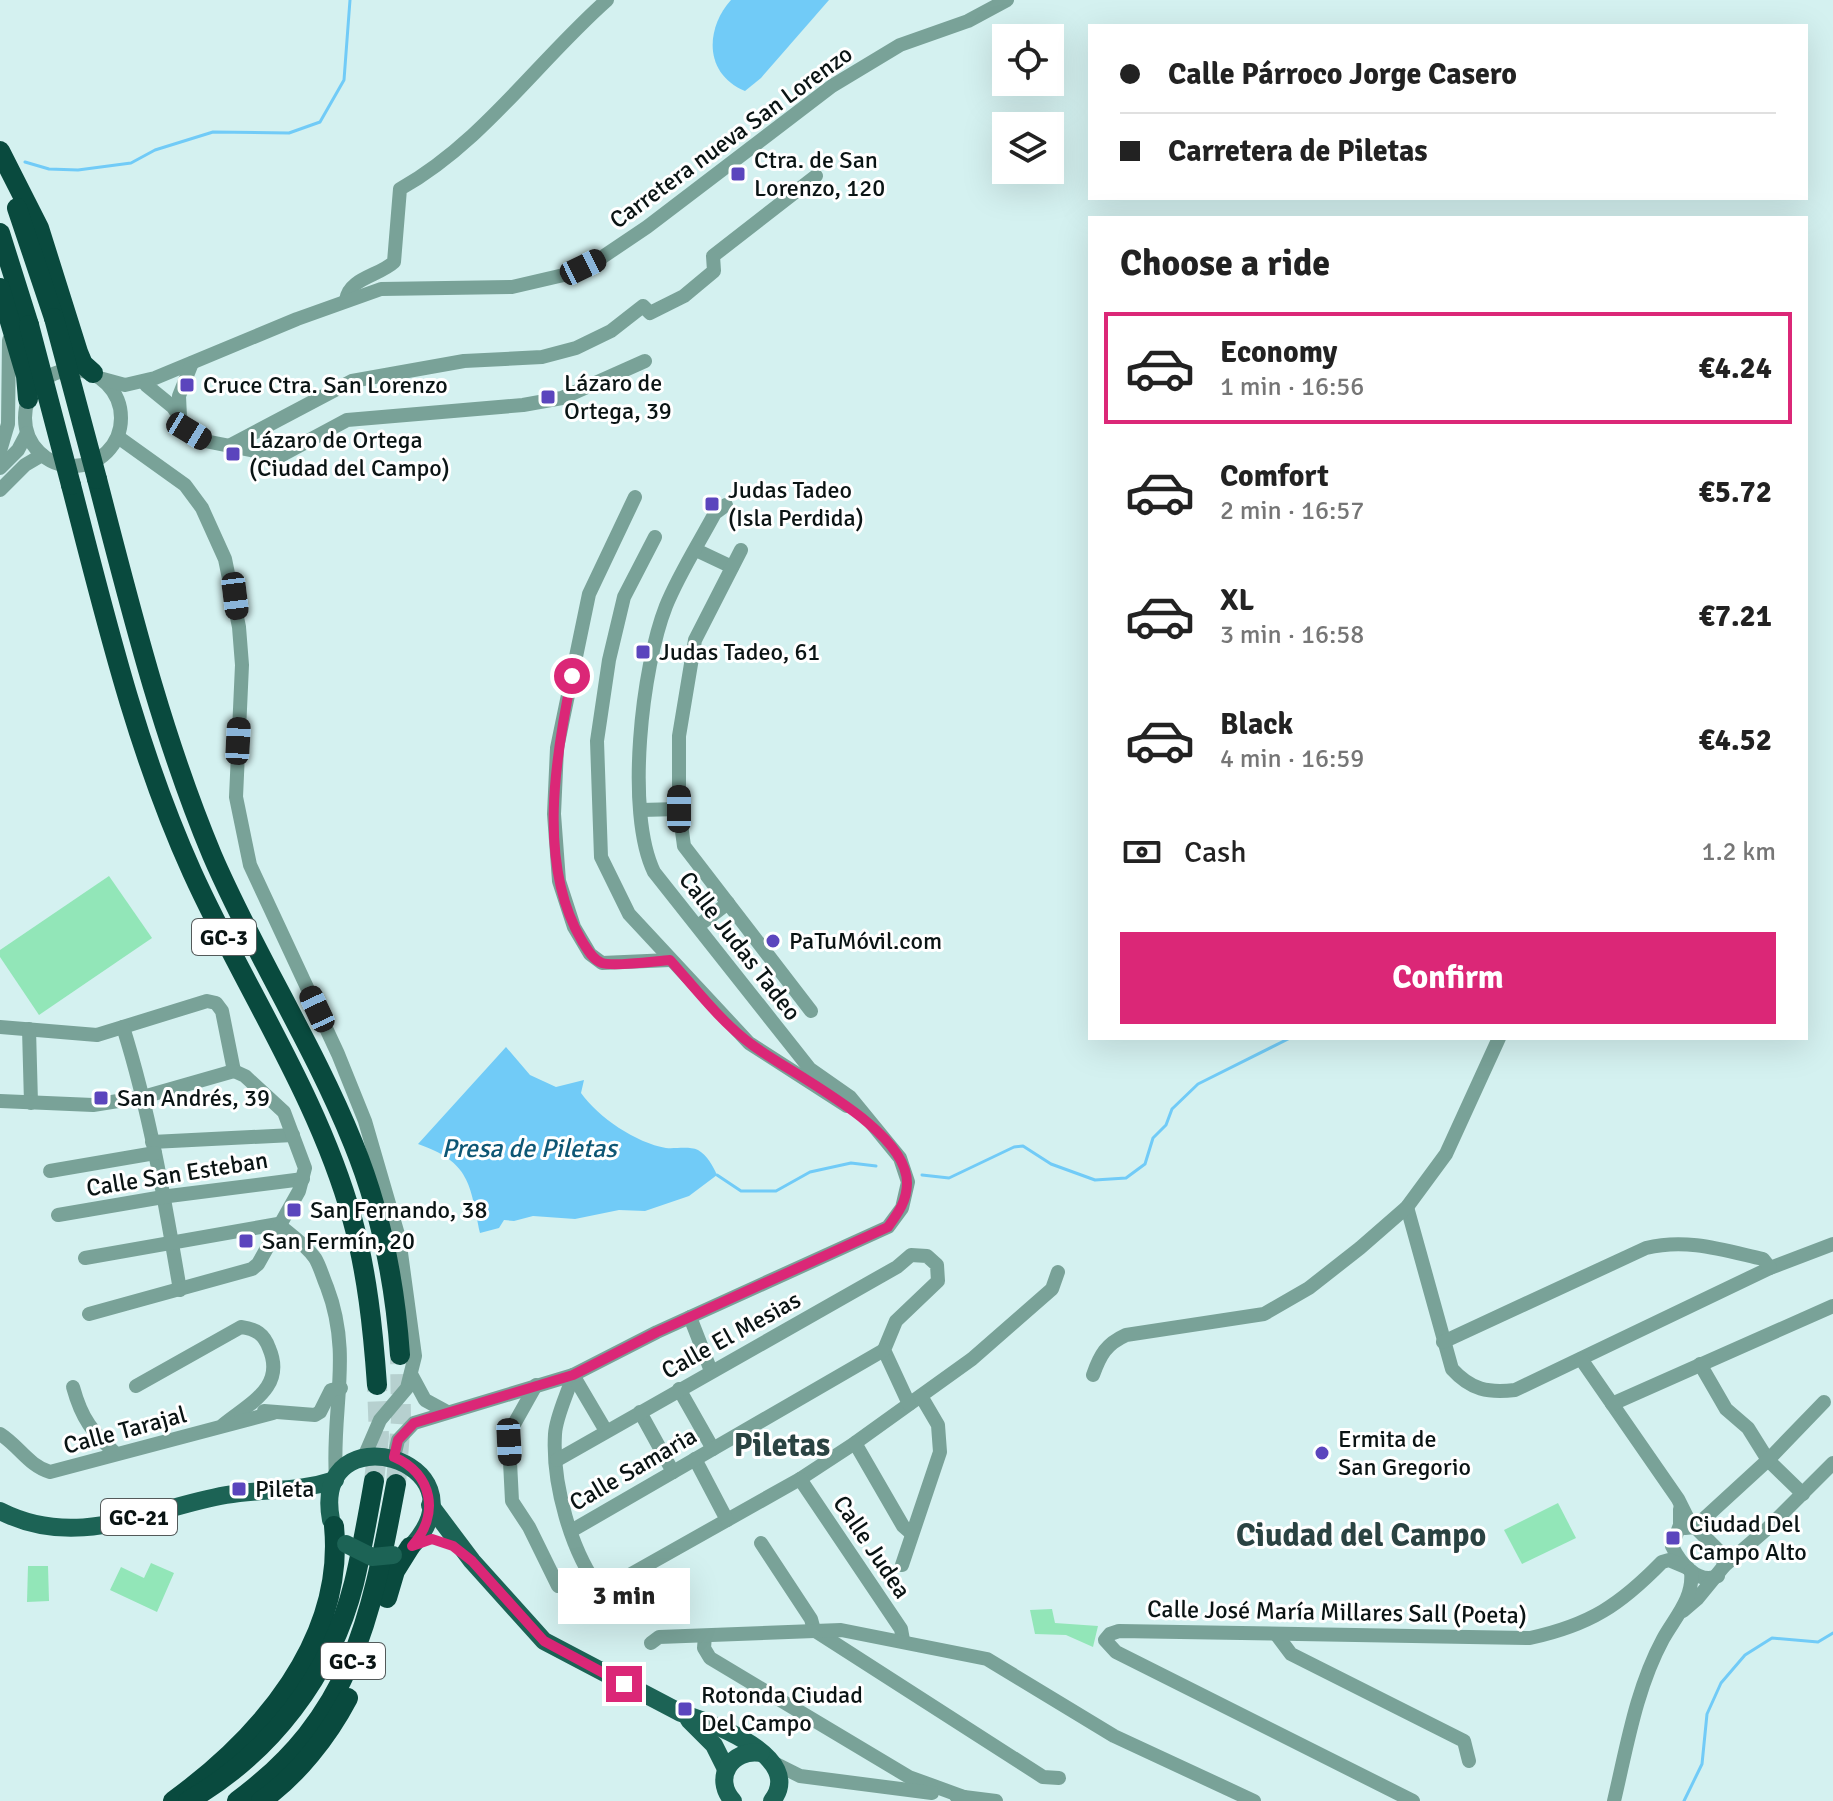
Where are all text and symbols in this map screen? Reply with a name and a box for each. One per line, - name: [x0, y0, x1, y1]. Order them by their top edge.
- map controls: [992, 24, 1064, 184]
- button: locate: [992, 24, 1064, 96]
- street label: Carretera nueva San Lorenzo: [604, 39, 858, 235]
- text: Calle Párroco Jorge Casero: [1168, 56, 1517, 93]
- button: layers: [992, 112, 1064, 184]
- text: Carretera de Piletas: [1168, 133, 1428, 170]
- place label: Ctra. de San Lorenzo, 120: [754, 145, 885, 203]
- marker: Ctra. de San Lorenzo, 120: [729, 165, 747, 183]
- text: Choose a ride: [1120, 241, 1330, 286]
- car: [556, 246, 610, 288]
- icon: car: [1124, 332, 1196, 404]
- text: Economy: [1220, 334, 1337, 371]
- text: €4.24: [1699, 350, 1772, 387]
- place label: Lázaro de Ortega, 39: [564, 368, 672, 426]
- place label: Cruce Ctra. San Lorenzo: [203, 370, 448, 400]
- text: 1 min · 16:56: [1220, 371, 1364, 403]
- marker: Cruce Ctra. San Lorenzo: [178, 376, 196, 394]
- marker: Lázaro de Ortega, 39: [539, 388, 557, 406]
- car: [162, 408, 216, 454]
- place label: Lázaro de Ortega (Ciudad del Campo): [249, 425, 450, 483]
- marker: Lázaro de Ortega (Ciudad del Campo): [224, 445, 242, 463]
- icon: car: [1124, 456, 1196, 528]
- text: Comfort: [1220, 458, 1329, 495]
- text: €5.72: [1699, 474, 1772, 511]
- place label: Judas Tadeo (Isla Perdida): [728, 475, 864, 533]
- marker: Judas Tadeo (Isla Perdida): [703, 495, 721, 513]
- text: 2 min · 16:57: [1220, 495, 1364, 527]
- car: [220, 571, 250, 621]
- icon: car: [1124, 580, 1196, 652]
- text: XL: [1220, 582, 1254, 619]
- text: €7.21: [1699, 598, 1772, 635]
- text: 3 min · 16:58: [1220, 619, 1364, 651]
- place label: Judas Tadeo, 61: [659, 637, 820, 667]
- marker: Judas Tadeo, 61: [634, 643, 652, 661]
- route start: [554, 658, 590, 694]
- icon: car: [1124, 704, 1196, 776]
- text: Black: [1220, 706, 1293, 743]
- car: [225, 716, 251, 766]
- text: €4.52: [1699, 722, 1772, 759]
- text: 4 min · 16:59: [1220, 743, 1364, 775]
- car: [667, 785, 691, 833]
- icon: cash: [1120, 830, 1164, 874]
- text: Cash: [1184, 834, 1247, 871]
- text: 1.2 km: [1702, 836, 1776, 868]
- street label: Calle Judas Tadeo: [672, 865, 808, 1027]
- road number: GC-3: [192, 919, 256, 955]
- place label: PaTuMóvil.com: [789, 926, 942, 956]
- marker: PaTuMóvil.com: [764, 932, 782, 950]
- button: Confirm: [1120, 932, 1776, 1024]
- car: [296, 982, 338, 1036]
- place label: San Andrés, 39: [117, 1083, 270, 1113]
- marker: San Andrés, 39: [92, 1089, 110, 1107]
- water label: Presa de Piletas: [441, 1133, 619, 1165]
- street label: Calle San Esteban: [84, 1145, 270, 1203]
- place label: San Fernando, 38: [310, 1195, 488, 1225]
- marker: San Fernando, 38: [285, 1201, 303, 1219]
- place label: San Fermín, 20: [262, 1226, 415, 1256]
- marker: San Fermín, 20: [237, 1232, 255, 1250]
- street label: Calle El Mesias: [656, 1284, 806, 1386]
- street label: Calle Tarajal: [60, 1399, 190, 1461]
- car: [496, 1417, 522, 1467]
- street label: Calle Samaria: [564, 1420, 702, 1518]
- place label: Ermita de San Gregorio: [1338, 1424, 1471, 1482]
- district label: Piletas: [734, 1426, 830, 1465]
- marker: Ermita de San Gregorio: [1313, 1444, 1331, 1462]
- place label: Pileta: [255, 1474, 315, 1504]
- marker: Pileta: [230, 1480, 248, 1498]
- street label: Calle Judea: [827, 1490, 917, 1604]
- road number: GC-21: [101, 1499, 177, 1535]
- place label: Ciudad Del Campo Alto: [1689, 1509, 1807, 1567]
- district label: Ciudad del Campo: [1236, 1516, 1486, 1555]
- marker: Ciudad Del Campo Alto: [1664, 1529, 1682, 1547]
- callout: 3 min: [558, 1568, 690, 1624]
- text: 3 min: [593, 1580, 655, 1612]
- street label: Calle José María Millares Sall (Poeta): [1147, 1594, 1527, 1630]
- road number: GC-3: [321, 1643, 385, 1679]
- route end: [606, 1666, 642, 1702]
- place label: Rotonda Ciudad Del Campo: [701, 1680, 863, 1738]
- marker: Rotonda Ciudad Del Campo: [676, 1700, 694, 1718]

